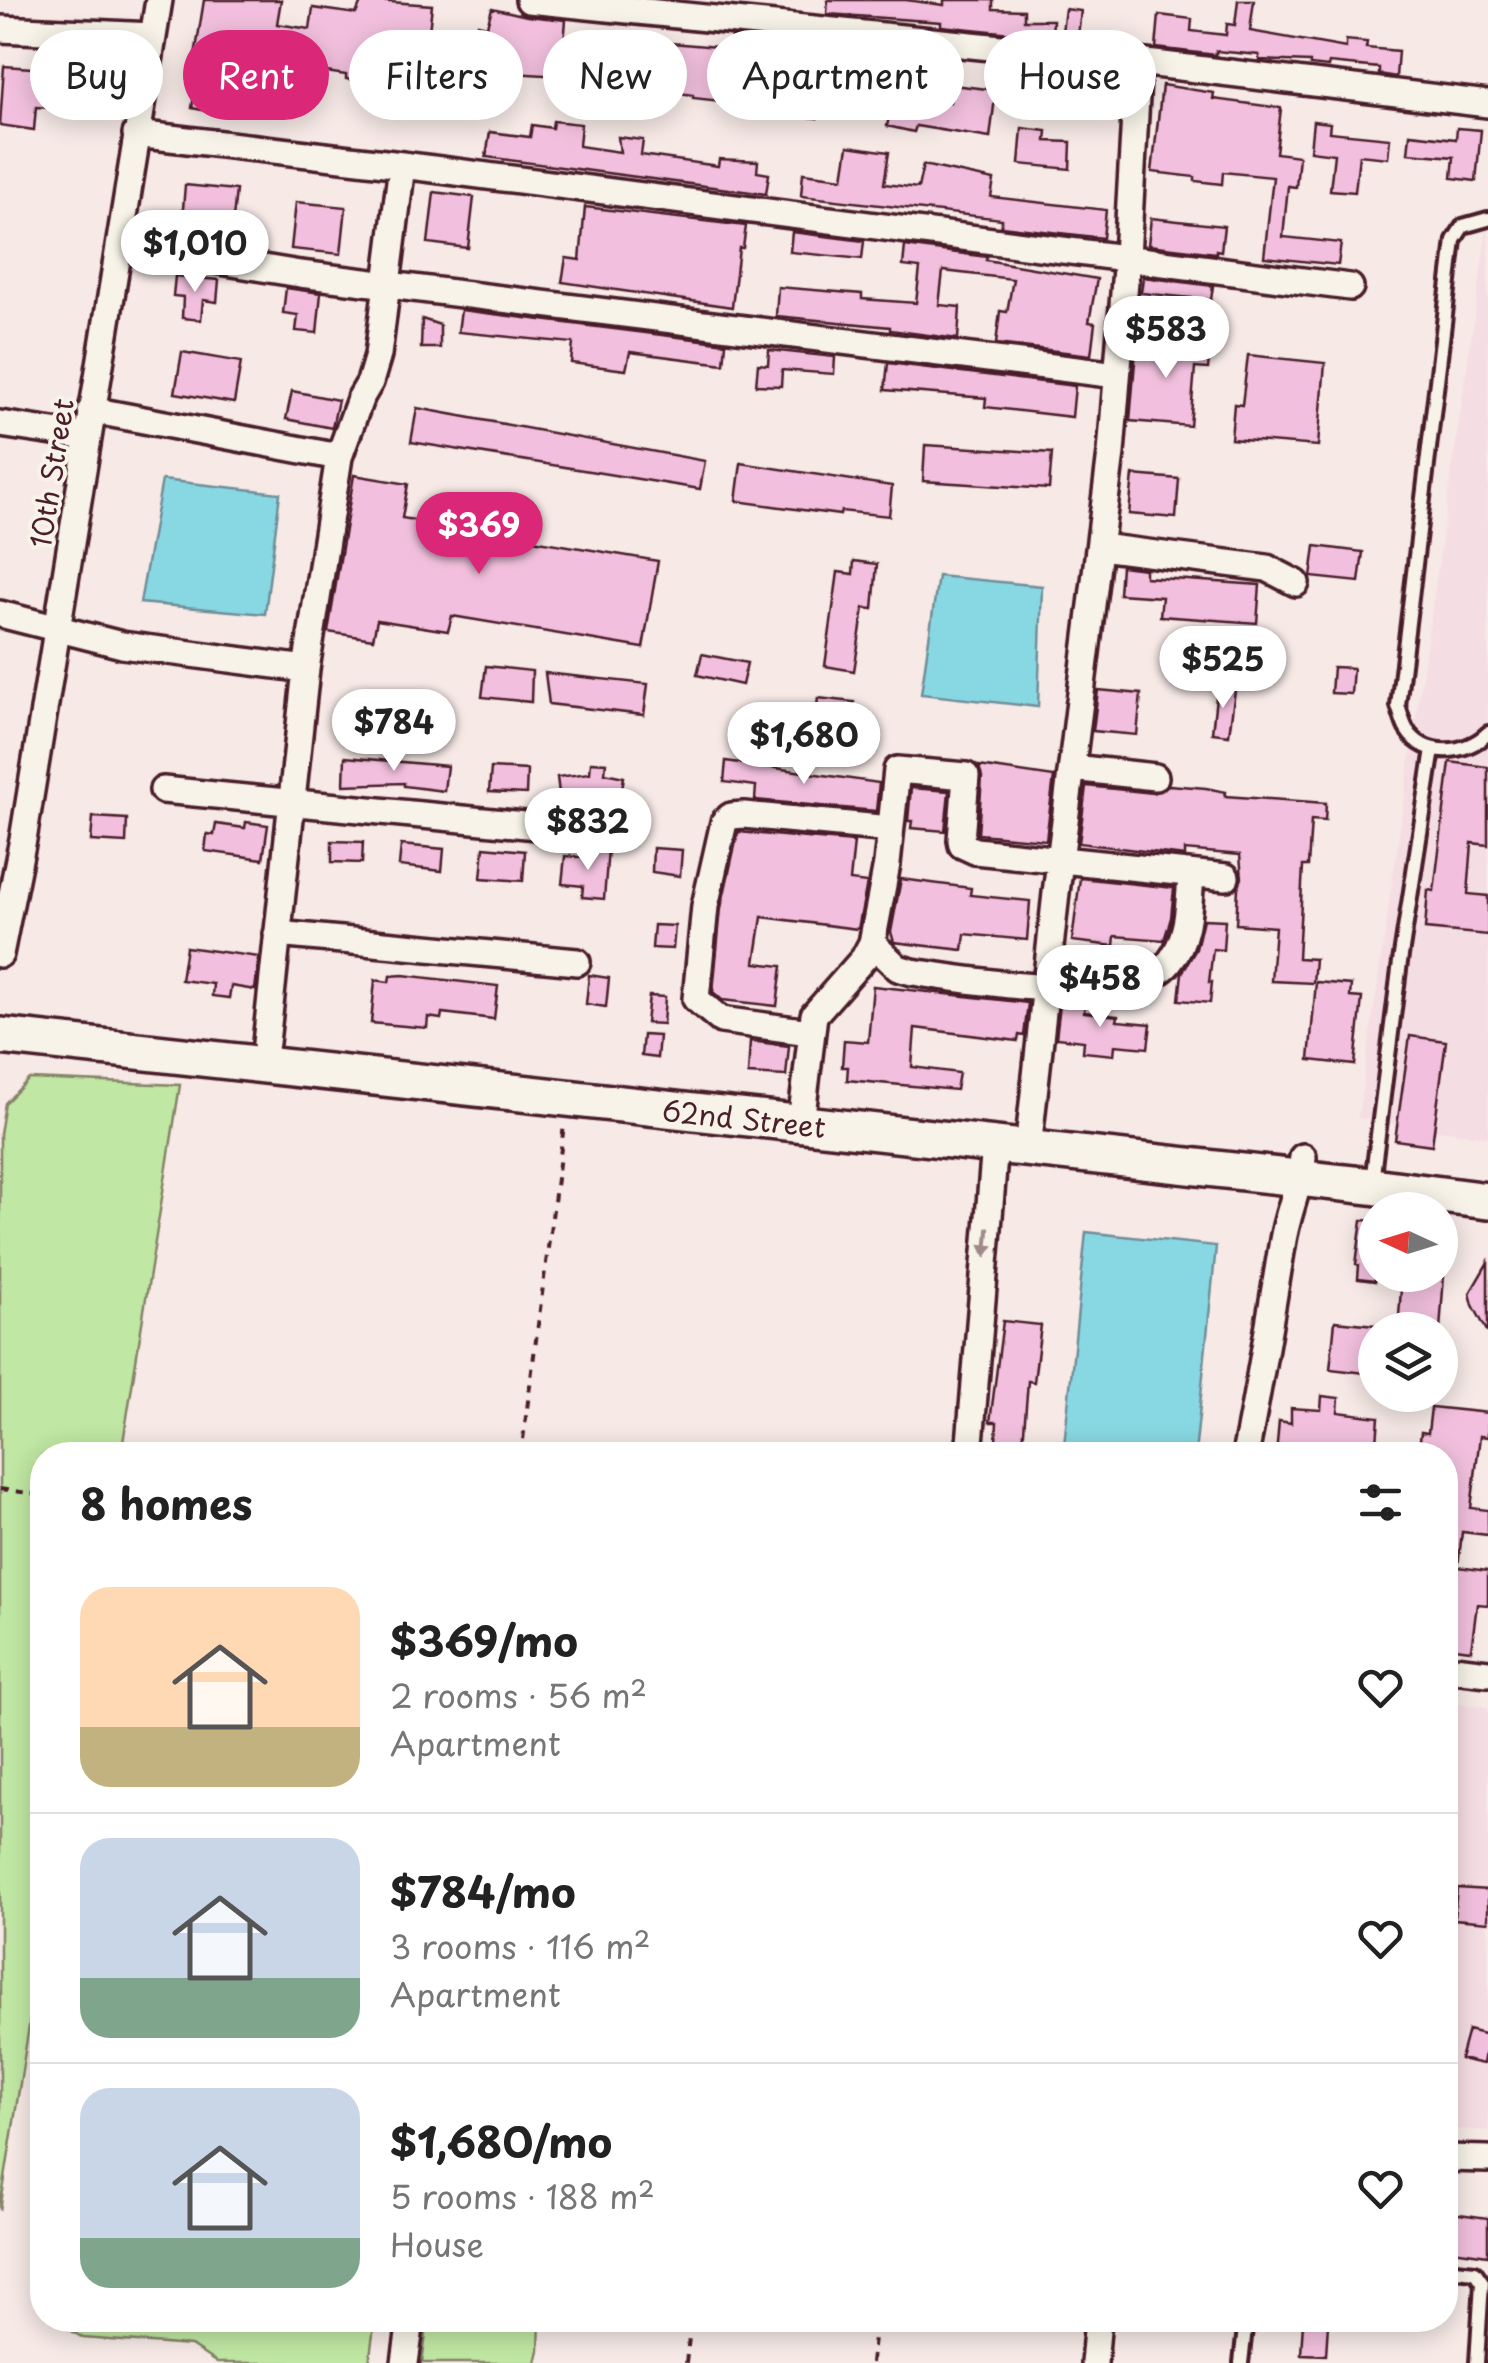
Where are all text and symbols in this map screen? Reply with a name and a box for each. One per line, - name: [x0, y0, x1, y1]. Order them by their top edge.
- chip: Buy: [30, 30, 163, 120]
- chip: Rent: [183, 30, 329, 120]
- chip: Filters: [349, 30, 523, 120]
- chip: New: [543, 30, 687, 120]
- chip: Apartment: [707, 30, 964, 120]
- chip: House: [984, 30, 1156, 120]
- pin: $1,010: [114, 210, 276, 295]
- text: $1,010: [143, 218, 247, 266]
- pin: $583: [1107, 296, 1225, 381]
- text: $583: [1125, 304, 1207, 352]
- street label: 10th Street: [18, 395, 84, 551]
- pin: $369: [420, 492, 538, 577]
- text: $369: [438, 500, 520, 548]
- pin: $525: [1164, 626, 1282, 711]
- text: $525: [1181, 634, 1265, 682]
- pin: $784: [335, 689, 453, 774]
- text: $784: [354, 697, 434, 745]
- pin: $1,680: [723, 702, 885, 787]
- text: $1,680: [749, 710, 859, 758]
- pin: $832: [529, 788, 647, 873]
- text: $832: [547, 796, 629, 844]
- pin: $458: [1041, 945, 1159, 1030]
- text: $458: [1059, 953, 1141, 1001]
- street label: 62nd Street: [660, 1088, 828, 1148]
- north arrow: [1358, 1192, 1458, 1292]
- map controls: [1358, 1192, 1458, 1412]
- one-way arrow: [978, 1227, 994, 1259]
- button: layers: [1358, 1312, 1458, 1412]
- text: 8 homes: [80, 1471, 253, 1534]
- icon: filters: [1353, 1475, 1408, 1530]
- text: $369/mo: [390, 1608, 578, 1671]
- icon: home: [160, 1627, 280, 1747]
- icon: heart: [1353, 1660, 1408, 1715]
- text: 2 rooms · 56 m²: [390, 1671, 647, 1719]
- text: Apartment: [390, 1719, 561, 1767]
- text: $784/mo: [390, 1859, 576, 1922]
- icon: home: [160, 1878, 280, 1998]
- icon: heart: [1353, 1911, 1408, 1966]
- text: 3 rooms · 116 m²: [390, 1922, 651, 1970]
- text: Apartment: [390, 1970, 561, 2018]
- text: $1,680/mo: [390, 2109, 612, 2172]
- icon: home: [160, 2128, 280, 2248]
- icon: heart: [1353, 2161, 1408, 2216]
- text: 5 rooms · 188 m²: [390, 2172, 655, 2220]
- text: House: [390, 2220, 484, 2268]

